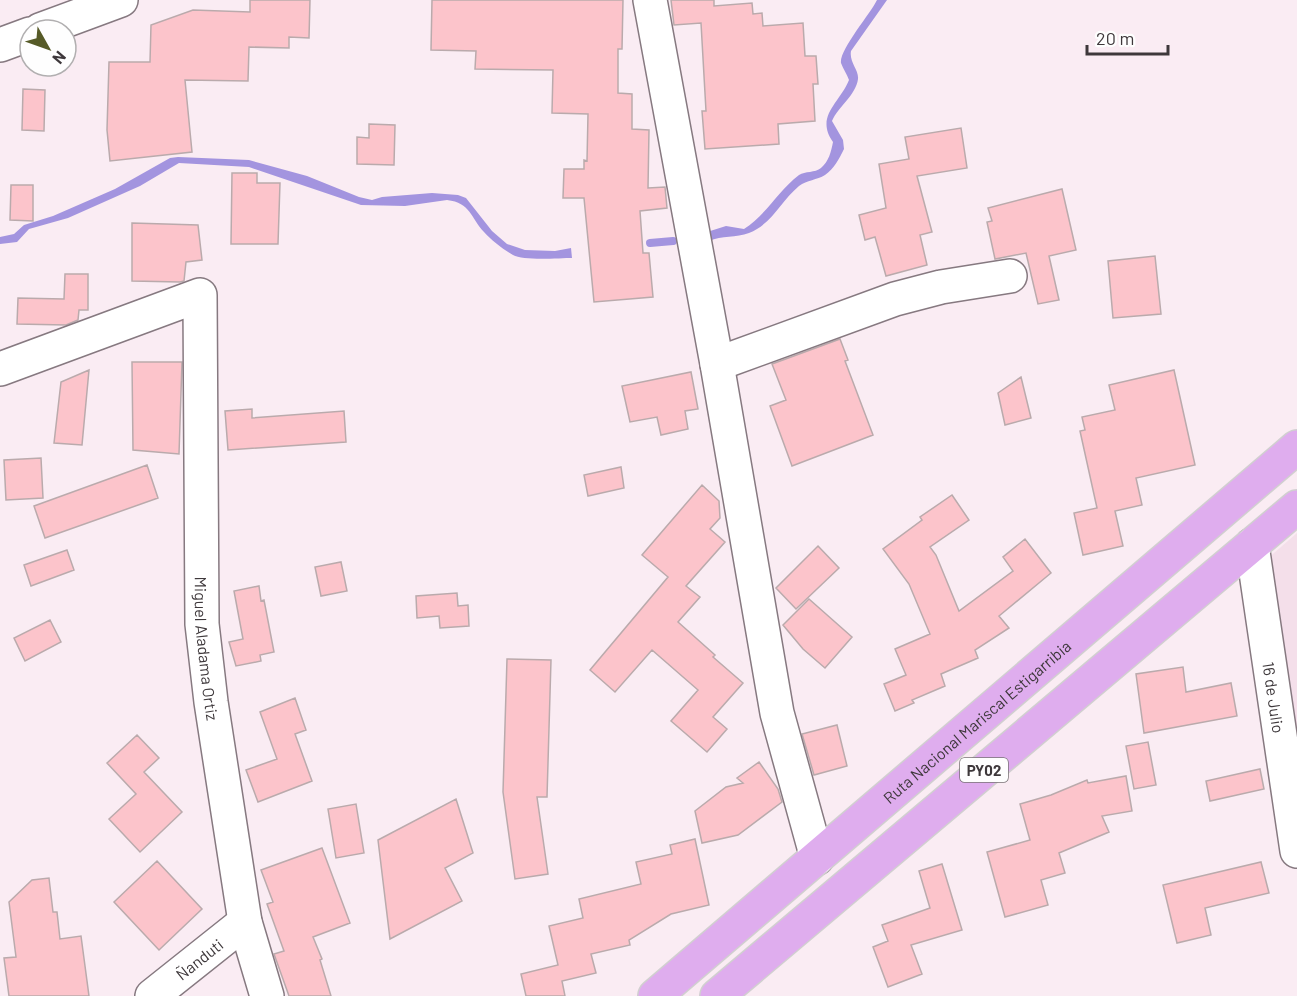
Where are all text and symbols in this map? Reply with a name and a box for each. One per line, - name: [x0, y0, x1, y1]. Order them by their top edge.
- north arrow: [18, 18, 78, 78]
- scale bar: [1087, 18, 1168, 56]
- text: 20 m: [1096, 27, 1134, 49]
- text: N: [49, 48, 71, 68]
- street label: Miguel Aladama Ortiz: [192, 577, 223, 722]
- street label: Ruta Nacional Mariscal Estigarribia: [879, 636, 1074, 807]
- street label: 16 de Julio: [1260, 660, 1289, 734]
- road number: PY02: [960, 758, 1008, 782]
- street label: Ñanduti: [172, 934, 226, 983]

